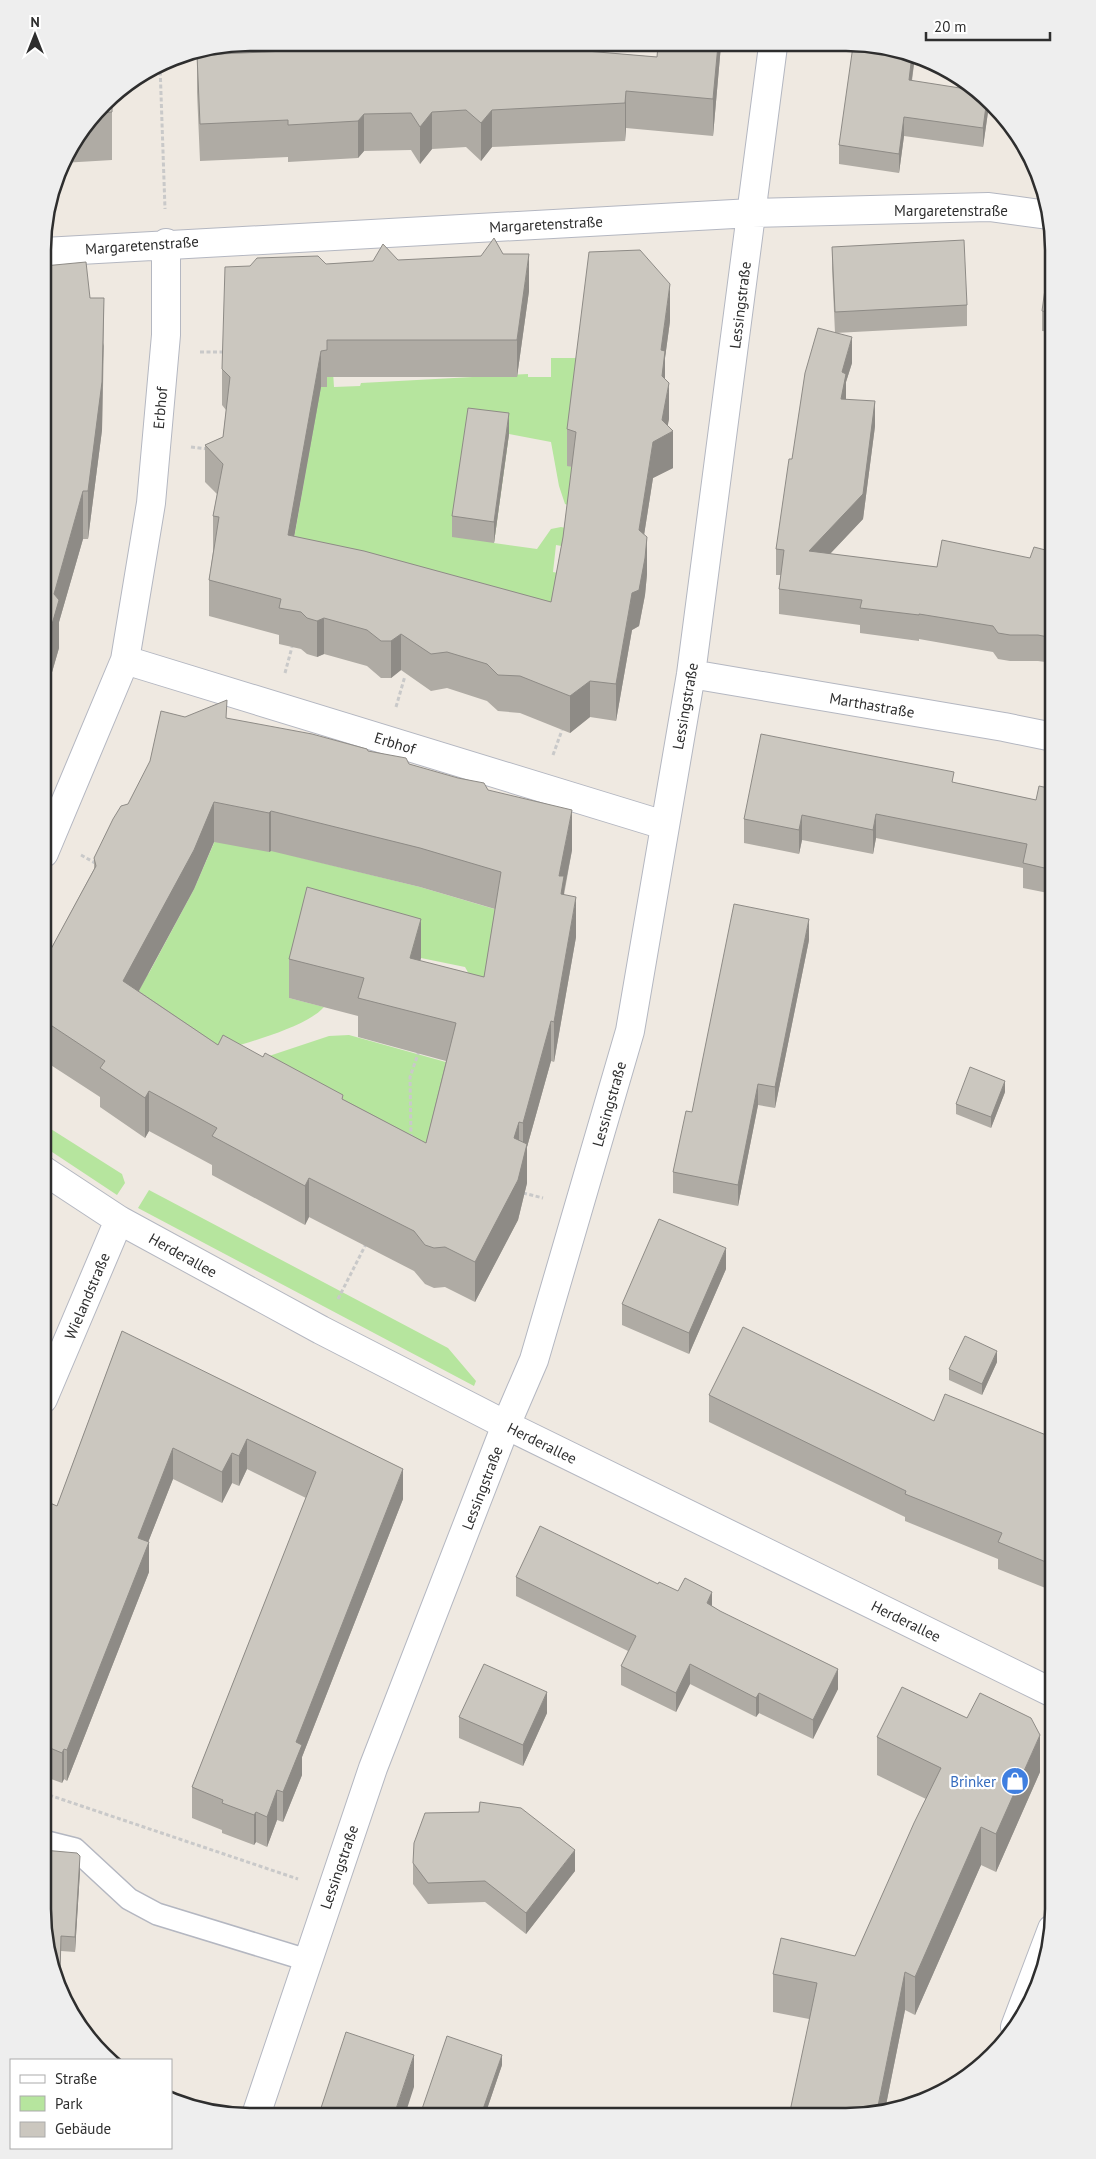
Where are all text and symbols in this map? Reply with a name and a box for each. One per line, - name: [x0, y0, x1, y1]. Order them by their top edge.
- north arrow: [10, 10, 60, 60]
- scale bar: [926, 10, 1050, 42]
- text: N: [30, 13, 40, 31]
- text: 20 m: [934, 17, 967, 36]
- street label: Margaretenstraße: [894, 201, 1008, 220]
- street label: Margaretenstraße: [489, 212, 603, 236]
- street label: Margaretenstraße: [85, 232, 199, 258]
- street label: Lessingstraße: [725, 260, 755, 350]
- street label: Erbhof: [149, 385, 171, 430]
- street label: Lessingstraße: [668, 661, 702, 751]
- street label: Marthastraße: [828, 688, 916, 722]
- street label: Erbhof: [372, 728, 419, 759]
- street label: Lessingstraße: [588, 1059, 630, 1149]
- street label: Herderallee: [146, 1229, 220, 1281]
- street label: Wielandstraße: [60, 1250, 114, 1342]
- street label: Herderallee: [504, 1418, 580, 1468]
- street label: Lessingstraße: [457, 1444, 507, 1532]
- street label: Herderallee: [868, 1596, 944, 1646]
- shop icon: Brinker: [1000, 1766, 1030, 1796]
- place label: Brinker: [950, 1772, 996, 1791]
- street label: Lessingstraße: [316, 1822, 362, 1912]
- legend: [10, 2059, 172, 2149]
- text: Straße: [55, 2069, 97, 2088]
- text: Park: [55, 2094, 83, 2113]
- text: Gebäude: [55, 2119, 111, 2138]

